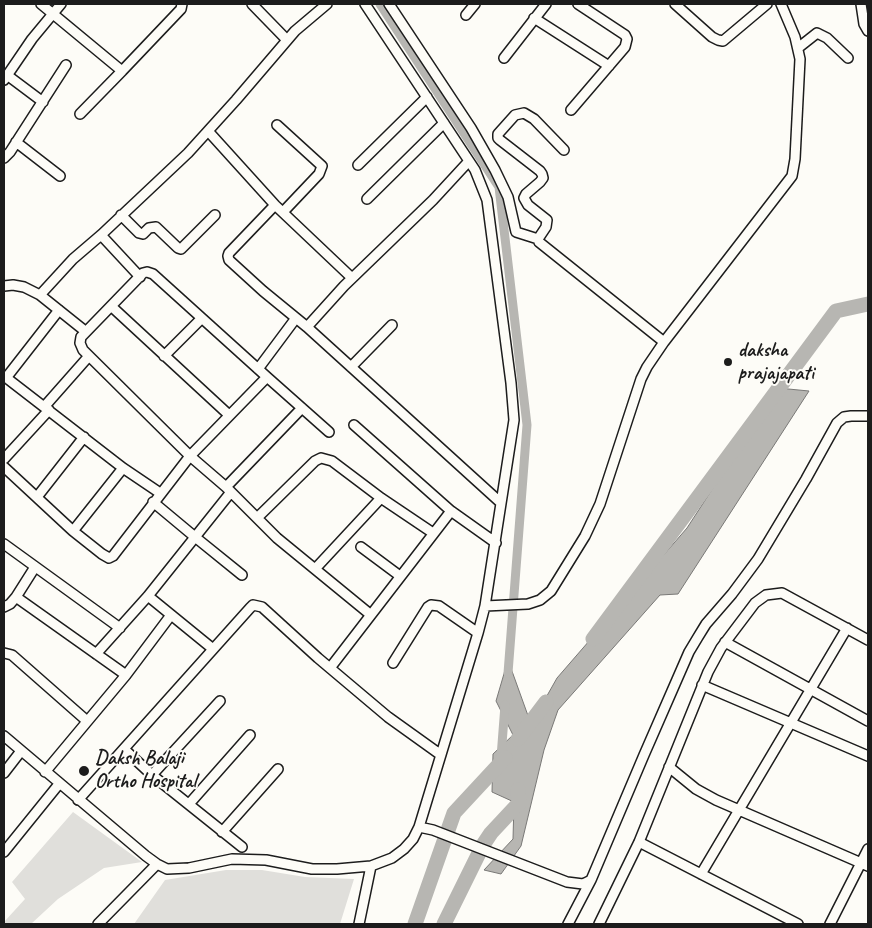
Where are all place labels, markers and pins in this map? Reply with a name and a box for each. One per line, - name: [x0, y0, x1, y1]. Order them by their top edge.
- place label: daksha prajajapati: [738, 339, 814, 386]
- marker: daksha prajajapati: [722, 356, 734, 368]
- place label: Daksh Balaji Ortho Hospital: [95, 747, 196, 794]
- marker: Daksh Balaji Ortho Hospital: [77, 764, 91, 778]

